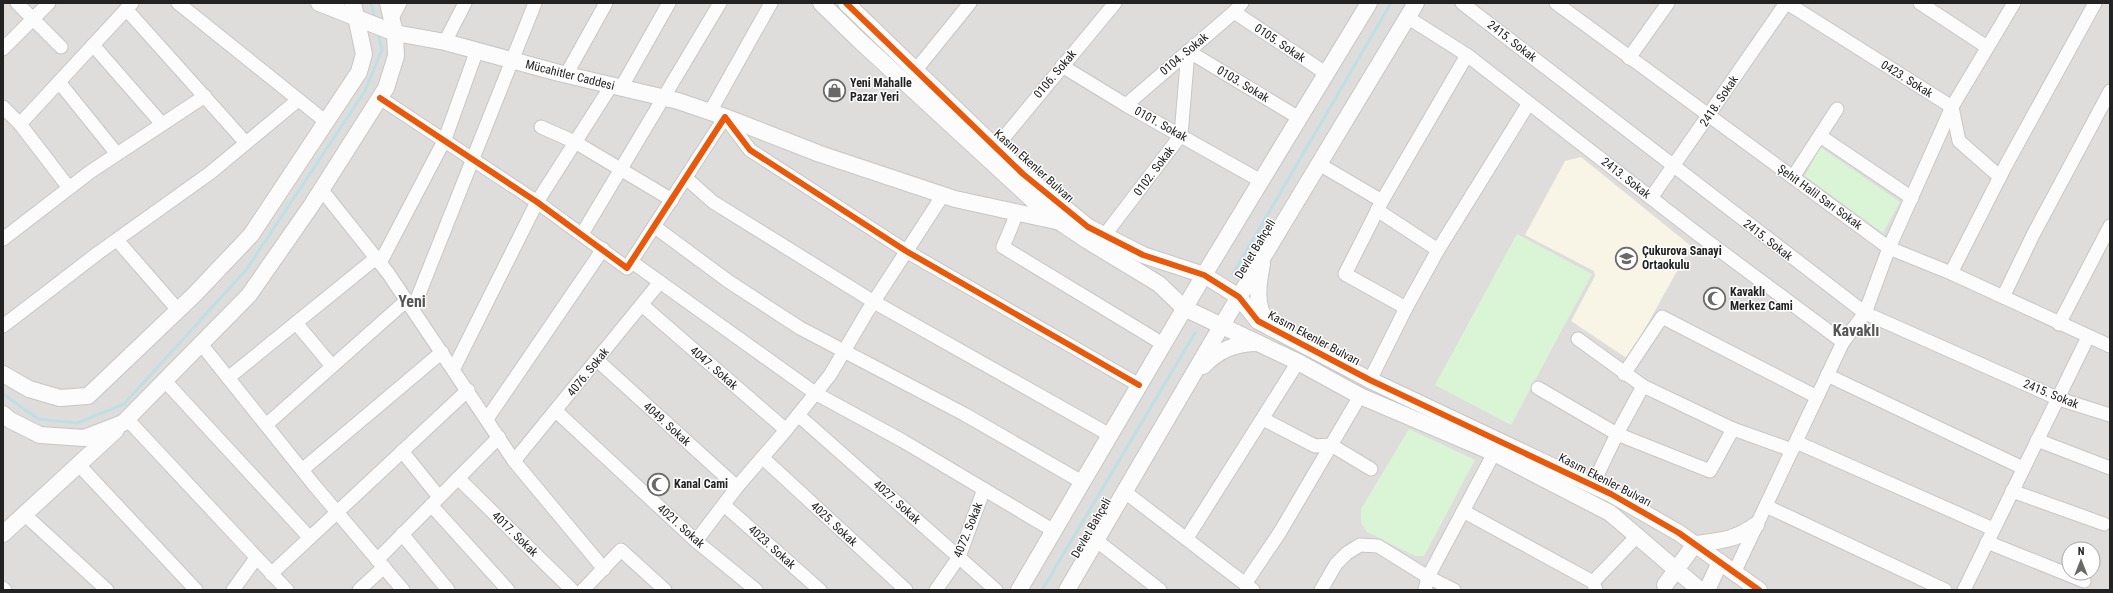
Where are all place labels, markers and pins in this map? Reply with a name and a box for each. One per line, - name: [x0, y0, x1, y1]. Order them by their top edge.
- place label: Yeni Mahalle Pazar Yeri: [850, 76, 912, 104]
- shop icon: Yeni Mahalle Pazar Yeri: [822, 77, 848, 103]
- place label: Çukurova Sanayi Ortaokulu: [1642, 244, 1722, 272]
- school or university icon: Çukurova Sanayi Ortaokulu: [1614, 245, 1640, 271]
- place label: Kavaklı Merkez Cami: [1730, 285, 1793, 313]
- mosque icon: Kavaklı Merkez Cami: [1702, 286, 1728, 312]
- mosque icon: Kanal Cami: [645, 471, 671, 497]
- place label: Kanal Cami: [674, 477, 728, 491]

